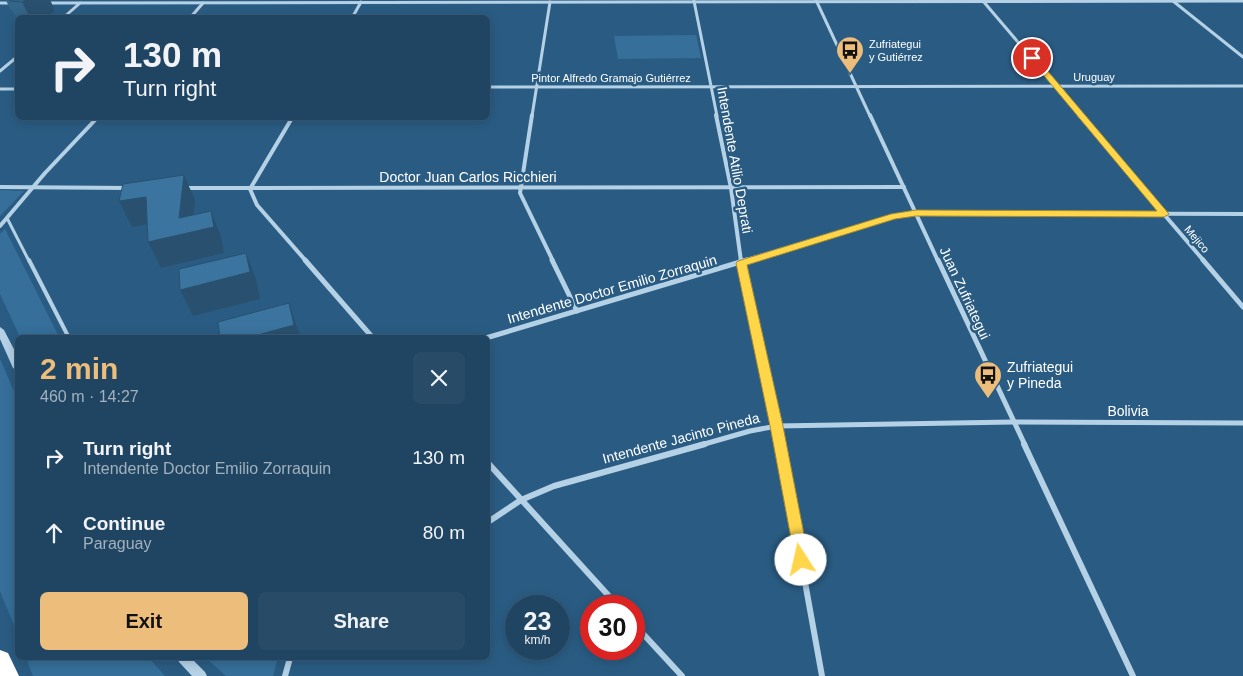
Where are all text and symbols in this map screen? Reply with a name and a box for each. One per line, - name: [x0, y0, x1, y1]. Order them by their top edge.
- icon: right: [40, 35, 105, 100]
- text: 130 m: [123, 35, 222, 74]
- bus stop icon: Zufriategui y Gutiérrez: [835, 35, 865, 74]
- pin: [1011, 37, 1053, 79]
- place label: Zufriategui y Gutiérrez: [869, 38, 923, 63]
- icon: arrive: [1018, 44, 1046, 72]
- street label: Uruguay: [1073, 71, 1115, 83]
- street label: Pintor Alfredo Gramajo Gutiérrez: [531, 72, 691, 84]
- text: Turn right: [123, 76, 216, 101]
- street label: Intendente Atilio Deprati: [714, 85, 756, 235]
- street label: Doctor Juan Carlos Ricchieri: [379, 169, 557, 185]
- street label: Mejico: [1182, 223, 1212, 255]
- street label: Juan Zufriategui: [937, 244, 993, 342]
- street label: Intendente Doctor Emilio Zorraquin: [505, 251, 719, 327]
- text: 2 min: [40, 352, 118, 385]
- button: close: [413, 352, 465, 404]
- place label: Zufriategui y Pineda: [1007, 359, 1073, 391]
- bus stop icon: Zufriategui y Pineda: [973, 360, 1003, 399]
- text: 460 m · 14:27: [40, 388, 139, 405]
- street label: Bolivia: [1107, 403, 1149, 419]
- street label: Intendente Jacinto Pineda: [601, 409, 761, 467]
- text: Turn right: [83, 438, 171, 459]
- icon: right: [40, 444, 68, 472]
- text: 130 m: [412, 447, 465, 468]
- text: Intendente Doctor Emilio Zorraquin: [83, 460, 331, 477]
- text: Continue: [83, 513, 165, 534]
- icon: ahead: [40, 519, 68, 547]
- text: 80 m: [423, 522, 465, 543]
- position arrow: [774, 533, 826, 585]
- text: Paraguay: [83, 535, 152, 552]
- button: Exit: [40, 592, 248, 650]
- button: Share: [258, 592, 465, 650]
- speed limit sign: 30: [580, 595, 645, 660]
- text: 23: [524, 607, 551, 635]
- text: km/h: [524, 633, 551, 647]

